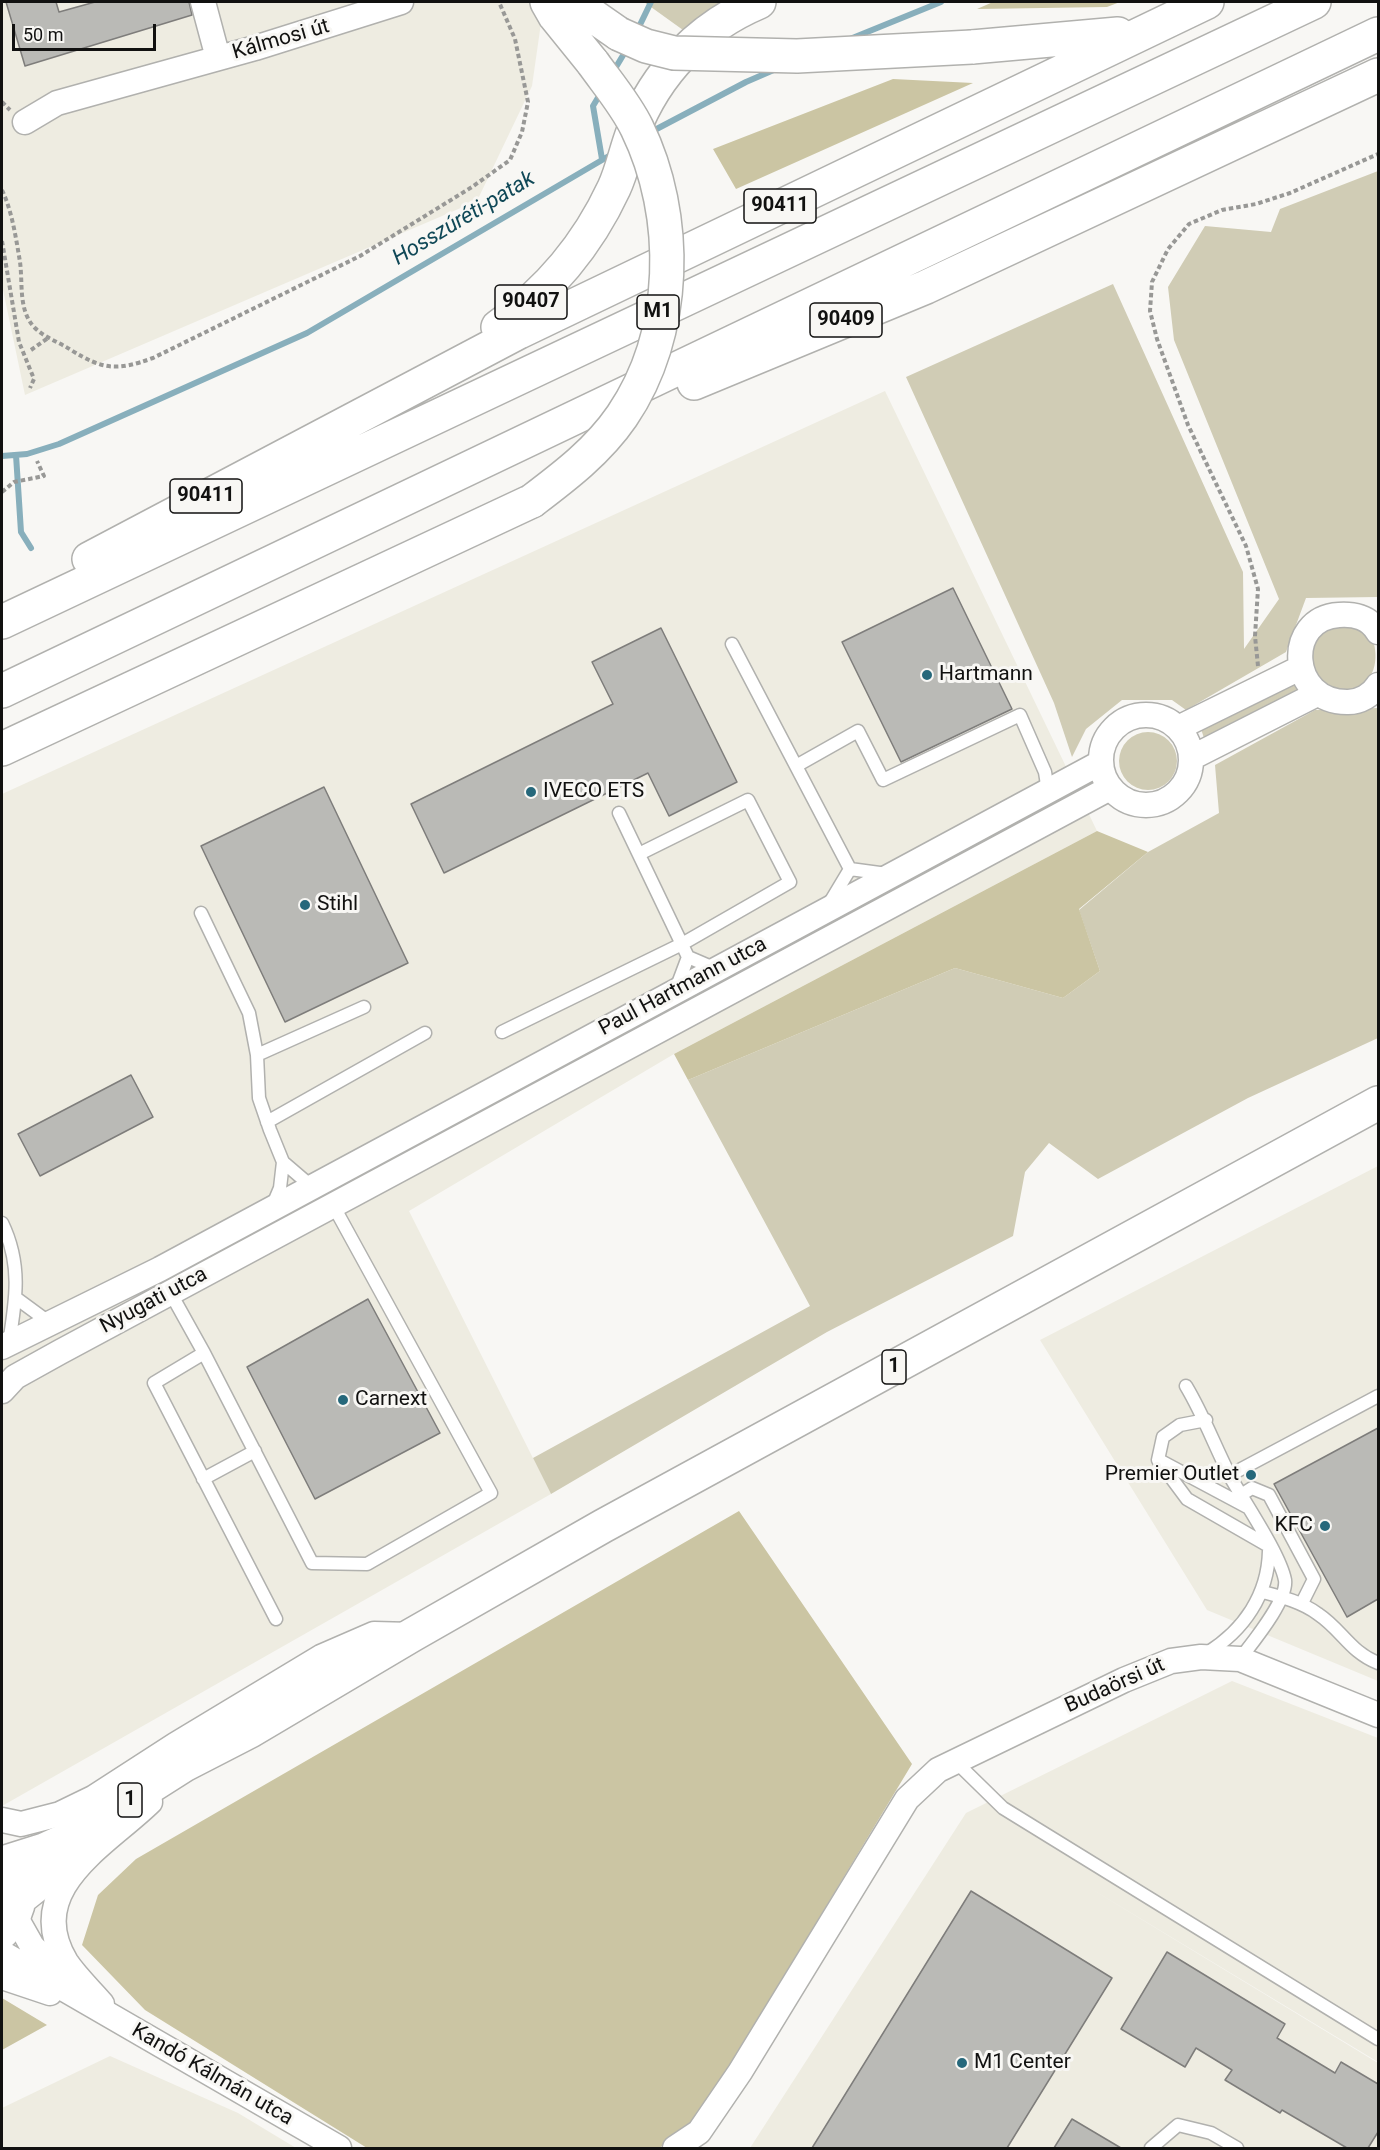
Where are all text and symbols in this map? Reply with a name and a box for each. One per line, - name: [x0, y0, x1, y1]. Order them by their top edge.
- scale bar: [15, 12, 159, 50]
- street label: Kálmosi út: [230, 14, 332, 66]
- text: 50 m: [23, 24, 63, 45]
- water label: Hosszúréti-patak: [388, 166, 540, 272]
- road number: 90411: [744, 189, 816, 223]
- road number: 90407: [495, 285, 567, 319]
- road number: M1: [637, 295, 679, 329]
- road number: 90409: [810, 303, 882, 337]
- road number: 90411: [170, 479, 242, 513]
- place label: Hartmann: [939, 662, 1033, 688]
- marker: Hartmann: [920, 668, 934, 682]
- place label: IVECO ETS: [543, 779, 644, 805]
- marker: IVECO ETS: [524, 785, 538, 799]
- place label: Stihl: [317, 892, 358, 918]
- marker: Stihl: [298, 898, 312, 912]
- street label: Paul Hartmann utca: [595, 932, 771, 1042]
- street label: Nyugati utca: [96, 1262, 212, 1340]
- road number: 1: [882, 1350, 906, 1384]
- place label: Carnext: [355, 1387, 427, 1413]
- marker: Carnext: [336, 1393, 350, 1407]
- place label: Premier Outlet: [1105, 1462, 1239, 1488]
- marker: Premier Outlet: [1244, 1468, 1258, 1482]
- place label: KFC: [1275, 1513, 1313, 1539]
- marker: KFC: [1318, 1519, 1332, 1533]
- street label: Budaörsi út: [1061, 1653, 1169, 1719]
- road number: 1: [118, 1783, 142, 1817]
- street label: Kandó Kálmán utca: [127, 2018, 297, 2132]
- place label: M1 Center: [974, 2050, 1071, 2076]
- marker: M1 Center: [955, 2056, 969, 2070]

